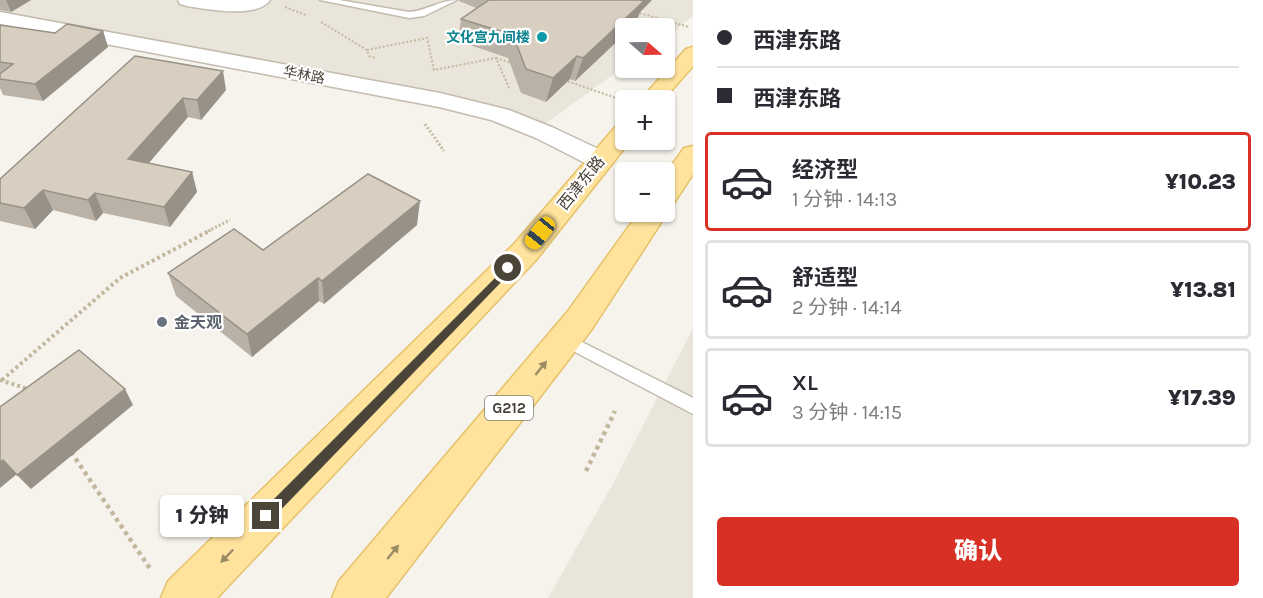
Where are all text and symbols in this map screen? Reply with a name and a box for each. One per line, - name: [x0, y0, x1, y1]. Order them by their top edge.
- north arrow: [615, 18, 675, 78]
- map controls: [615, 18, 675, 222]
- text: 西津东路: [753, 28, 841, 54]
- place label: 文化宫九间楼: [446, 29, 530, 46]
- marker: 文化宫九间楼: [535, 30, 549, 44]
- street label: 华林路: [282, 63, 326, 87]
- text: 西津东路: [753, 86, 841, 112]
- button: +: [615, 90, 675, 150]
- street label: 西津东路: [553, 152, 609, 214]
- icon: car: [720, 155, 774, 209]
- text: 经济型: [792, 157, 858, 183]
- button: −: [615, 162, 675, 222]
- text: ¥10.23: [1165, 169, 1236, 195]
- text: 1 分钟 · 14:13: [792, 188, 897, 211]
- car: [522, 213, 558, 253]
- route start: [494, 254, 521, 281]
- icon: car: [720, 263, 774, 317]
- text: 舒适型: [792, 265, 858, 291]
- text: ¥13.81: [1170, 277, 1236, 303]
- text: 2 分钟 · 14:14: [792, 296, 902, 319]
- place label: 金天观: [174, 313, 222, 332]
- marker: 金天观: [155, 315, 169, 329]
- one-way arrow: [535, 360, 547, 375]
- text: XL: [792, 370, 818, 396]
- icon: car: [720, 371, 774, 425]
- text: ¥17.39: [1168, 385, 1236, 411]
- road number: G212: [485, 396, 533, 420]
- text: 3 分钟 · 14:15: [792, 401, 902, 424]
- callout: 1 分钟: [161, 495, 245, 537]
- route end: [252, 502, 279, 529]
- text: 1 分钟: [175, 504, 229, 527]
- button: 确认: [717, 517, 1239, 586]
- one-way arrow: [386, 545, 399, 560]
- one-way arrow: [220, 548, 234, 563]

